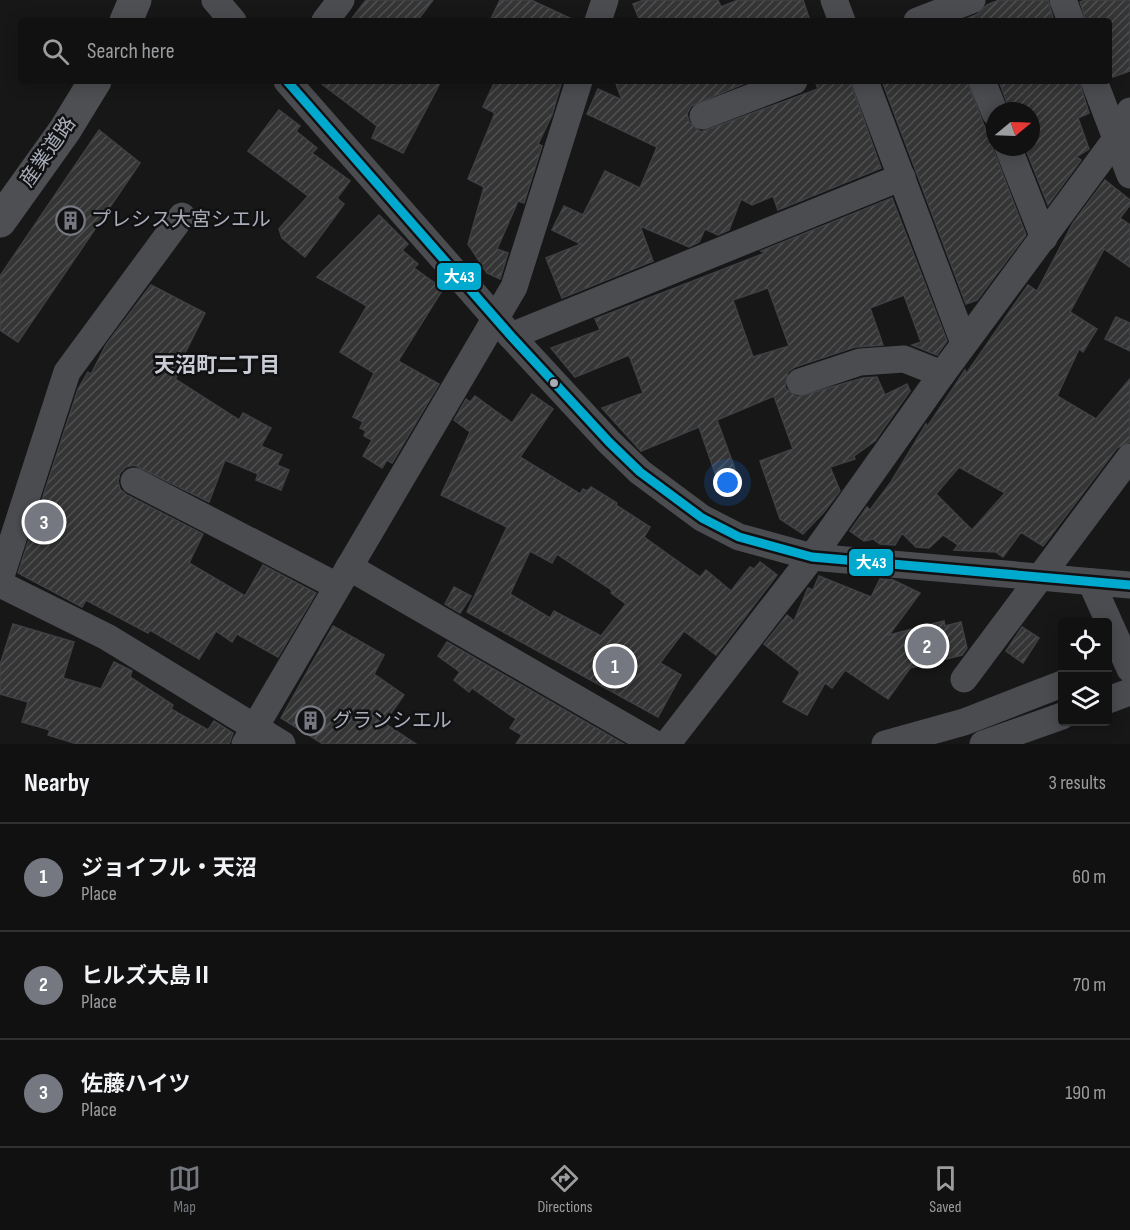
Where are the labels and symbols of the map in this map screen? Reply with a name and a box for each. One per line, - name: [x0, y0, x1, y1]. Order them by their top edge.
- north arrow: [986, 102, 1040, 156]
- street label: 産業道路: [15, 112, 81, 192]
- building icon: プレシス大宮シエル: [54, 204, 86, 236]
- place label: プレシス大宮シエル: [91, 208, 271, 232]
- line badge: 大43: [436, 262, 482, 291]
- text: 大43: [444, 268, 474, 287]
- district label: 天沼町二丁目: [154, 353, 280, 378]
- unlabelled marker: [548, 377, 560, 389]
- your location: [713, 468, 742, 497]
- pin: 3: [24, 500, 63, 544]
- line badge: 大43: [848, 548, 894, 577]
- text: 大43: [856, 554, 886, 573]
- pin: 2: [908, 624, 946, 668]
- pin: 1: [596, 644, 634, 688]
- building icon: グランシエル: [295, 705, 327, 737]
- place label: グランシエル: [332, 709, 452, 733]

